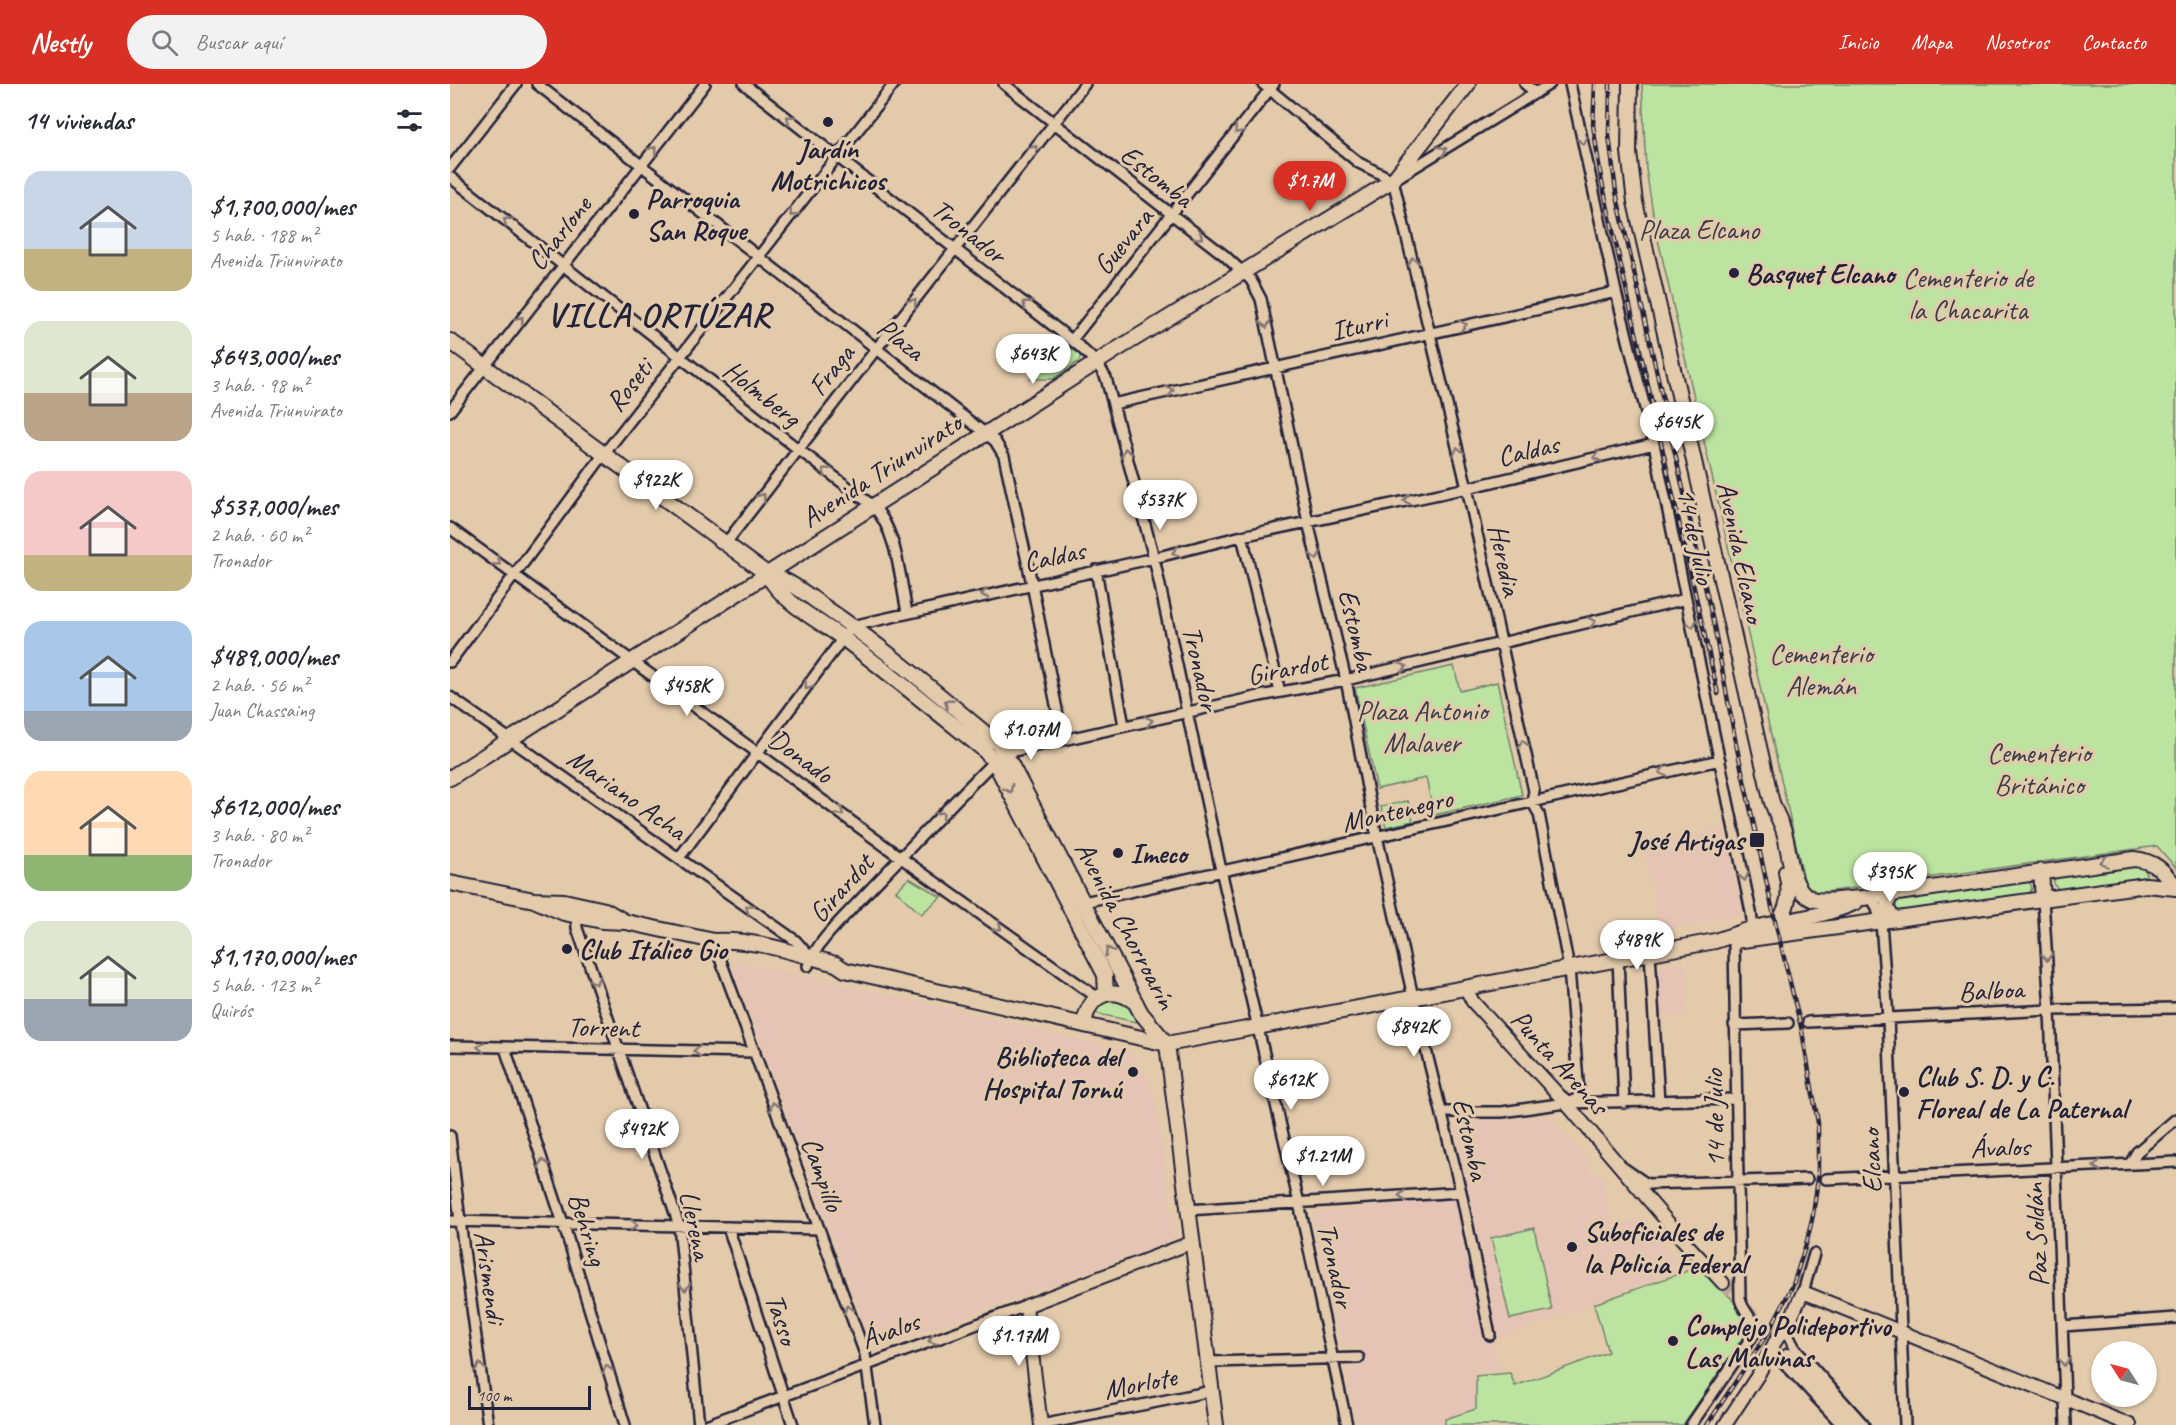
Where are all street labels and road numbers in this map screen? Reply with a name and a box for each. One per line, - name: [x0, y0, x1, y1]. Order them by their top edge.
- street label: Estomba: [1114, 137, 1202, 216]
- street label: Charlone: [519, 187, 600, 277]
- street label: Tronador: [925, 191, 1016, 273]
- street label: Guevara: [1085, 199, 1162, 282]
- street label: Iturri: [1328, 301, 1394, 348]
- street label: Plaza: [870, 310, 933, 369]
- street label: Fraga: [800, 336, 863, 403]
- street label: Roseti: [597, 348, 663, 419]
- street label: Holmberg: [716, 352, 809, 435]
- street label: Avenida Triunvirato: [794, 403, 970, 535]
- street label: Caldas: [1494, 425, 1565, 474]
- street label: Avenida Elcano: [1709, 478, 1774, 629]
- street label: 14 de Julio: [1669, 485, 1724, 589]
- street label: Heredia: [1480, 521, 1530, 601]
- street label: Caldas: [1020, 532, 1090, 580]
- street label: Estomba: [1331, 586, 1384, 676]
- street label: Tronador: [1174, 622, 1228, 716]
- street label: Girardot: [1244, 643, 1333, 693]
- street label: Donado: [762, 721, 842, 792]
- street label: Mariano Acha: [561, 740, 695, 849]
- street label: Montenegro: [1338, 780, 1458, 840]
- street label: Avenida Chorroarín: [1067, 835, 1186, 1016]
- street label: Girardot: [801, 844, 883, 930]
- street label: Balboa: [1958, 971, 2027, 1009]
- street label: Punta Arenas: [1503, 1002, 1618, 1124]
- street label: Torrent: [567, 1009, 642, 1045]
- street label: 14 de Julio: [1696, 1067, 1732, 1167]
- street label: Estomba: [1445, 1095, 1498, 1185]
- street label: Elcano: [1852, 1125, 1890, 1194]
- street label: Ávalos: [1970, 1128, 2033, 1166]
- street label: Campillo: [794, 1132, 853, 1218]
- street label: Paz Soldán: [2016, 1181, 2056, 1288]
- street label: Llerena: [672, 1187, 721, 1265]
- street label: Behring: [560, 1188, 616, 1271]
- street label: Tronador: [1309, 1219, 1363, 1313]
- street label: Arismendi: [466, 1229, 514, 1329]
- street label: Tasso: [757, 1289, 808, 1352]
- street label: Ávalos: [856, 1303, 926, 1357]
- street label: Morlote: [1101, 1358, 1181, 1407]

